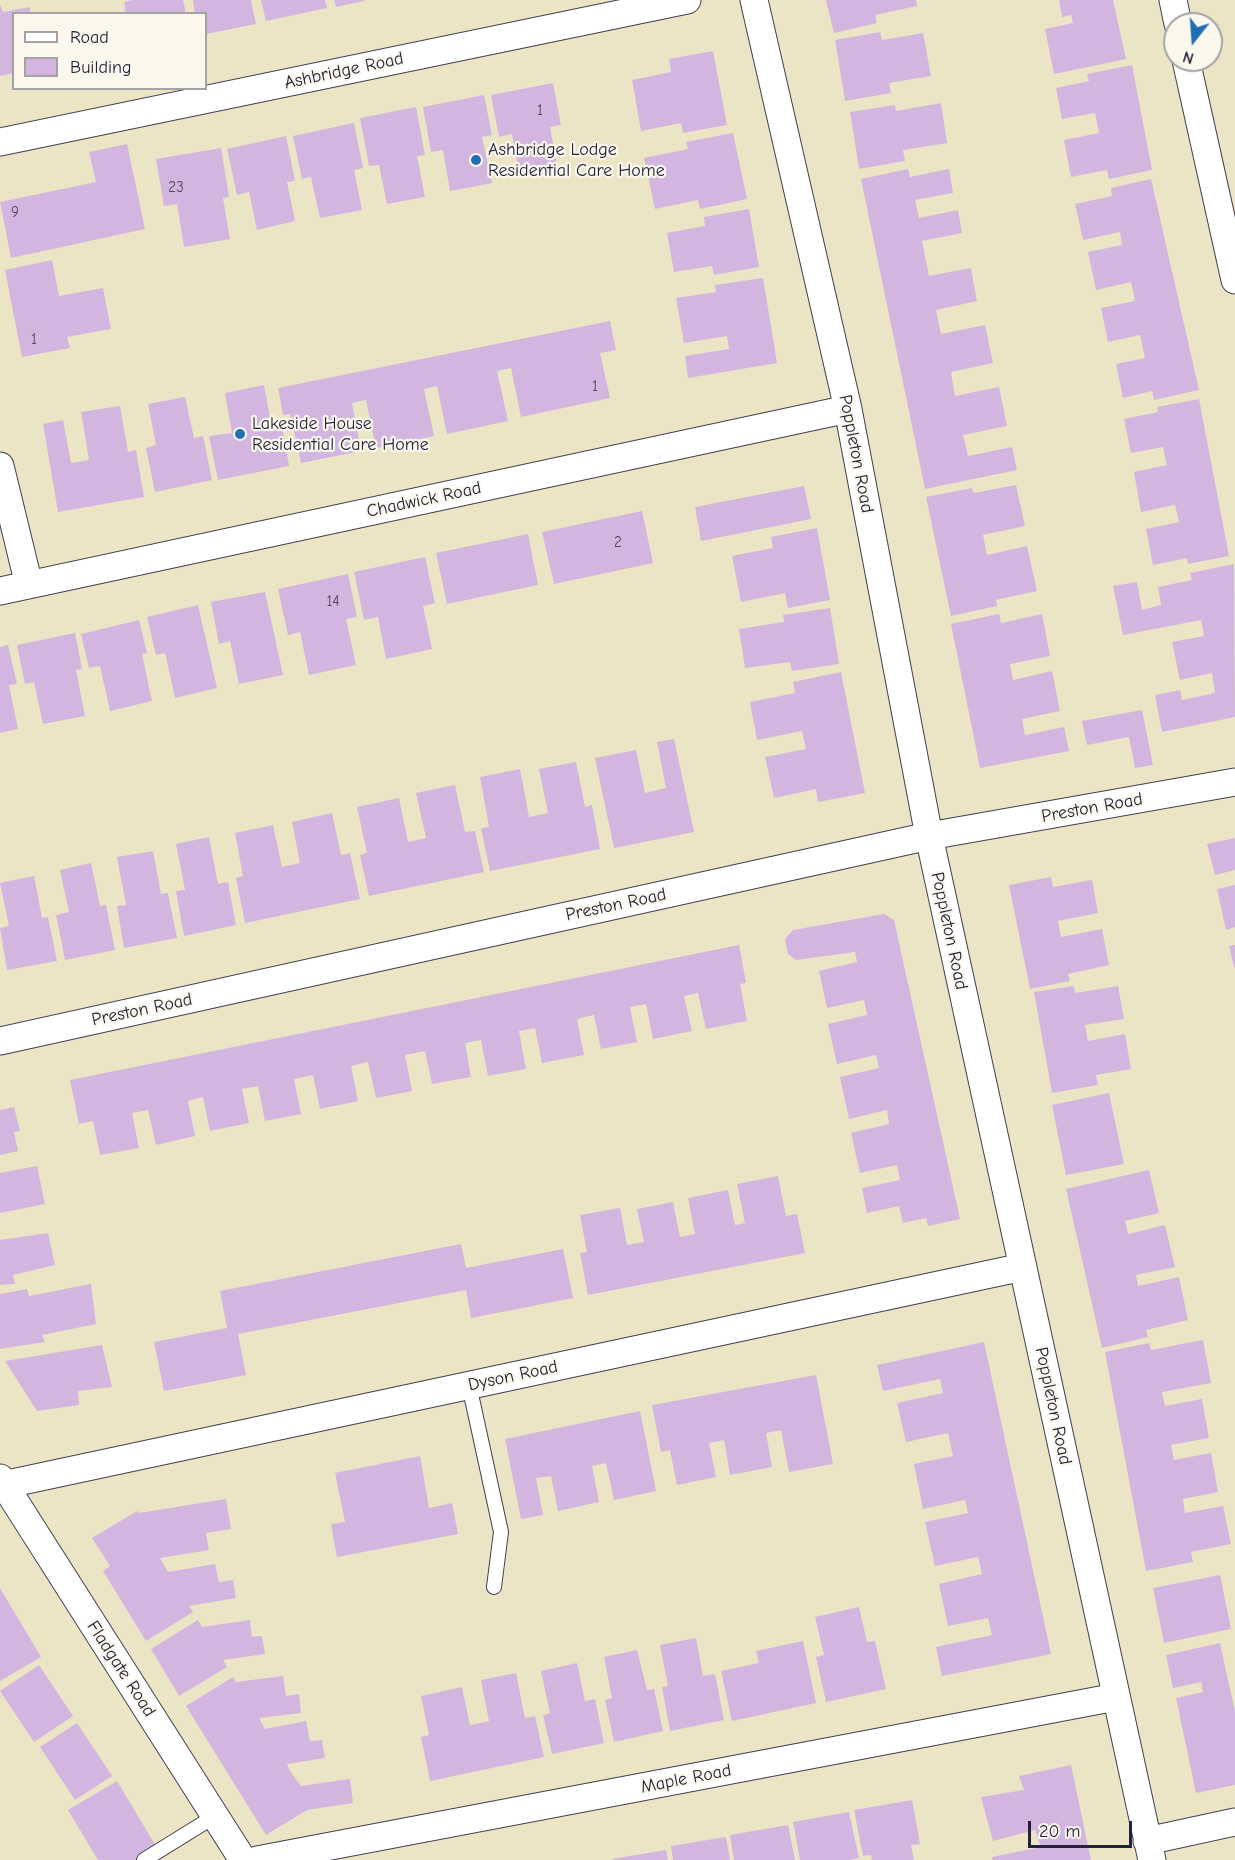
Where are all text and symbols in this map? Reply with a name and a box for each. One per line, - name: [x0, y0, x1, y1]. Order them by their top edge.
- legend: [12, 12, 207, 90]
- north arrow: [1163, 12, 1223, 72]
- text: Road: [70, 27, 109, 48]
- text: N: [1181, 47, 1196, 67]
- street label: Ashbridge Road: [282, 48, 406, 94]
- text: Building: [70, 57, 132, 78]
- house number: 1: [537, 102, 543, 120]
- place label: Ashbridge Lodge Residential Care Home: [488, 139, 665, 182]
- marker: Ashbridge Lodge Residential Care Home: [469, 153, 483, 167]
- house number: 23: [168, 179, 184, 197]
- house number: 9: [11, 204, 19, 222]
- house number: 1: [31, 331, 37, 349]
- house number: 1: [592, 378, 598, 396]
- street label: Poppleton Road: [834, 393, 878, 515]
- place label: Lakeside House Residential Care Home: [252, 413, 429, 456]
- marker: Lakeside House Residential Care Home: [233, 427, 247, 441]
- street label: Chadwick Road: [365, 477, 483, 523]
- house number: 2: [614, 534, 622, 552]
- house number: 14: [326, 593, 340, 611]
- street label: Preston Road: [1040, 788, 1144, 828]
- street label: Poppleton Road: [926, 870, 972, 992]
- street label: Preston Road: [564, 884, 668, 926]
- street label: Preston Road: [90, 989, 194, 1031]
- street label: Poppleton Road: [1030, 1345, 1076, 1467]
- street label: Dyson Road: [466, 1356, 560, 1396]
- street label: Fladgate Road: [82, 1617, 160, 1721]
- street label: Maple Road: [639, 1760, 733, 1798]
- scale bar: [1031, 1809, 1134, 1847]
- text: 20 m: [1039, 1821, 1080, 1842]

